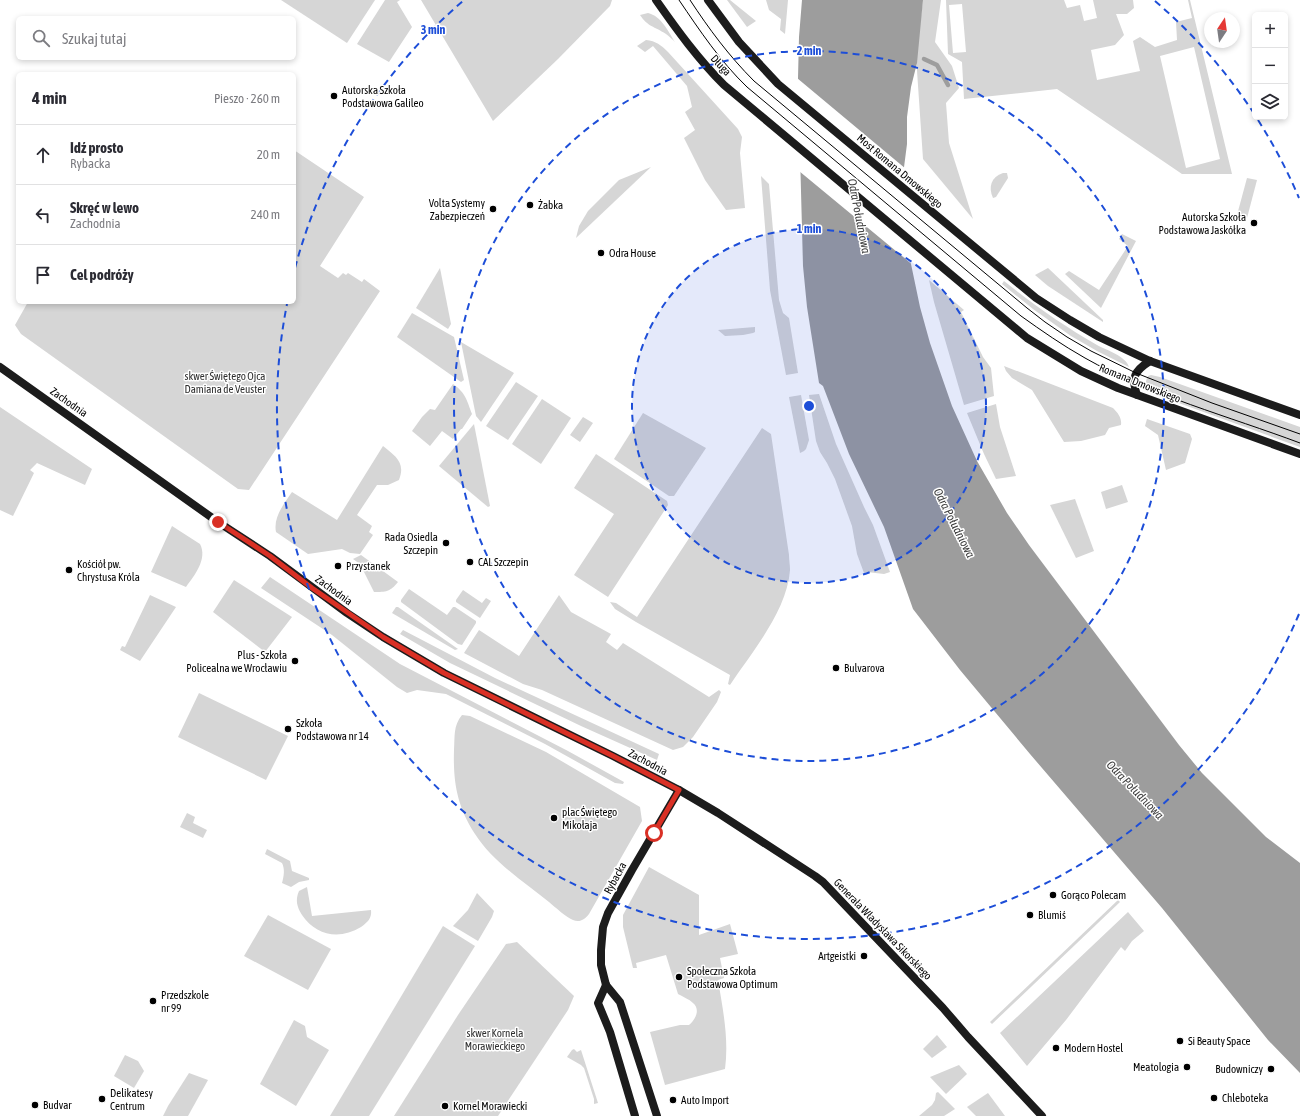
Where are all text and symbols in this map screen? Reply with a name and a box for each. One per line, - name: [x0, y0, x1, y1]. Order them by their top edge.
- north arrow: [1204, 12, 1240, 48]
- map controls: [1252, 12, 1288, 120]
- button: +: [1252, 12, 1288, 48]
- search box: [16, 16, 296, 60]
- text: 3 min: [421, 23, 445, 37]
- icon: search: [30, 27, 52, 49]
- text: Szukaj tutaj: [62, 30, 126, 47]
- text: 2 min: [797, 44, 821, 58]
- button: −: [1252, 48, 1288, 84]
- street label: Długa: [708, 52, 734, 78]
- place label: Autorska Szkoła Podstawowa Galileo: [342, 84, 424, 109]
- button: layers: [1252, 84, 1288, 120]
- text: 4 min: [32, 88, 67, 108]
- text: Pieszo · 260 m: [214, 91, 280, 106]
- marker: Autorska Szkoła Podstawowa Galileo: [329, 91, 339, 101]
- street label: Most Romana Dmowskiego: [855, 132, 945, 210]
- text: Idź prosto: [70, 139, 124, 156]
- icon: ahead: [32, 144, 54, 166]
- text: 20 m: [257, 147, 280, 162]
- text: Rybacka: [70, 156, 111, 171]
- water label: Odra Południowa: [845, 177, 873, 255]
- place label: Volta Systemy Zabezpieczeń: [429, 197, 485, 222]
- text: Skręć w lewo: [70, 199, 139, 216]
- place label: Żabka: [538, 199, 563, 211]
- marker: Żabka: [525, 200, 535, 210]
- icon: left: [32, 204, 54, 226]
- marker: Volta Systemy Zabezpieczeń: [488, 204, 498, 214]
- text: 240 m: [251, 207, 280, 222]
- place label: Autorska Szkoła Podstawowa Jaskółka: [1158, 211, 1246, 236]
- text: Zachodnia: [70, 216, 121, 231]
- marker: Autorska Szkoła Podstawowa Jaskółka: [1249, 218, 1259, 228]
- text: 1 min: [797, 222, 821, 236]
- place label: Odra House: [609, 247, 656, 259]
- marker: Odra House: [596, 248, 606, 258]
- icon: arrive: [32, 264, 54, 286]
- text: Cel podróży: [70, 266, 134, 283]
- street label: Romana Dmowskiego: [1097, 361, 1183, 405]
- park label: skwer Świętego Ojca Damiana de Veuster: [184, 370, 266, 395]
- street label: Zachodnia: [48, 385, 90, 419]
- centre of rings: [802, 399, 816, 413]
- water label: Odra Południowa: [931, 486, 978, 560]
- route end: [209, 513, 227, 531]
- place label: Rada Osiedla Szczepin: [385, 531, 438, 556]
- marker: Rada Osiedla Szczepin: [441, 538, 451, 548]
- place label: CAL Szczepin: [478, 556, 529, 568]
- marker: CAL Szczepin: [465, 557, 475, 567]
- place label: Kościół pw. Chrystusa Króla: [77, 558, 140, 583]
- place label: Przystanek: [346, 560, 391, 572]
- marker: Przystanek: [333, 561, 343, 571]
- marker: Kościół pw. Chrystusa Króla: [64, 565, 74, 575]
- street label: Zachodnia: [313, 573, 355, 607]
- place label: Plus - Szkoła Policealna we Wrocławiu: [186, 649, 287, 674]
- marker: Plus - Szkoła Policealna we Wrocławiu: [290, 656, 300, 666]
- place label: Bulvarova: [844, 662, 885, 674]
- marker: Bulvarova: [831, 663, 841, 673]
- place label: Szkoła Podstawowa nr 14: [296, 717, 369, 742]
- marker: Szkoła Podstawowa nr 14: [283, 724, 293, 734]
- street label: Zachodnia: [626, 747, 670, 777]
- water label: Odra Południowa: [1104, 758, 1167, 822]
- place label: plac Świętego Mikołaja: [562, 806, 617, 831]
- marker: plac Świętego Mikołaja: [549, 813, 559, 823]
- route start: [645, 824, 663, 842]
- street label: Rybacka: [601, 860, 629, 896]
- street label: Generała Władysława Sikorskiego: [832, 876, 934, 982]
- place label: Gorąco Polecam: [1061, 889, 1126, 901]
- marker: Gorąco Polecam: [1048, 890, 1058, 900]
- place label: Blumiś: [1038, 909, 1066, 921]
- marker: Blumiś: [1025, 910, 1035, 920]
- place label: Artgeistki: [818, 950, 856, 962]
- marker: Artgeistki: [859, 951, 869, 961]
- place label: Społeczna Szkoła Podstawowa Optimum: [687, 965, 778, 990]
- marker: Społeczna Szkoła Podstawowa Optimum: [674, 972, 684, 982]
- place label: Przedszkole nr 99: [161, 989, 209, 1014]
- marker: Przedszkole nr 99: [148, 996, 158, 1006]
- park label: skwer Kornela Morawieckiego: [465, 1027, 525, 1052]
- place label: Si Beauty Space: [1188, 1035, 1251, 1047]
- marker: Si Beauty Space: [1175, 1036, 1185, 1046]
- place label: Modern Hostel: [1064, 1042, 1123, 1054]
- marker: Modern Hostel: [1051, 1043, 1061, 1053]
- place label: Meatologia: [1133, 1061, 1179, 1073]
- marker: Meatologia: [1182, 1062, 1192, 1072]
- place label: Budowniczy: [1215, 1063, 1263, 1075]
- marker: Budowniczy: [1266, 1064, 1276, 1074]
- place label: Delikatesy Centrum: [110, 1087, 153, 1112]
- place label: Chleboteka: [1222, 1092, 1268, 1104]
- marker: Chleboteka: [1209, 1093, 1219, 1103]
- marker: Delikatesy Centrum: [97, 1094, 107, 1104]
- place label: Auto Import: [681, 1094, 729, 1106]
- marker: Auto Import: [668, 1095, 678, 1105]
- place label: Budvar: [43, 1099, 72, 1111]
- marker: Budvar: [30, 1100, 40, 1110]
- place label: Kornel Morawiecki: [453, 1100, 527, 1112]
- marker: Kornel Morawiecki: [440, 1101, 450, 1111]

